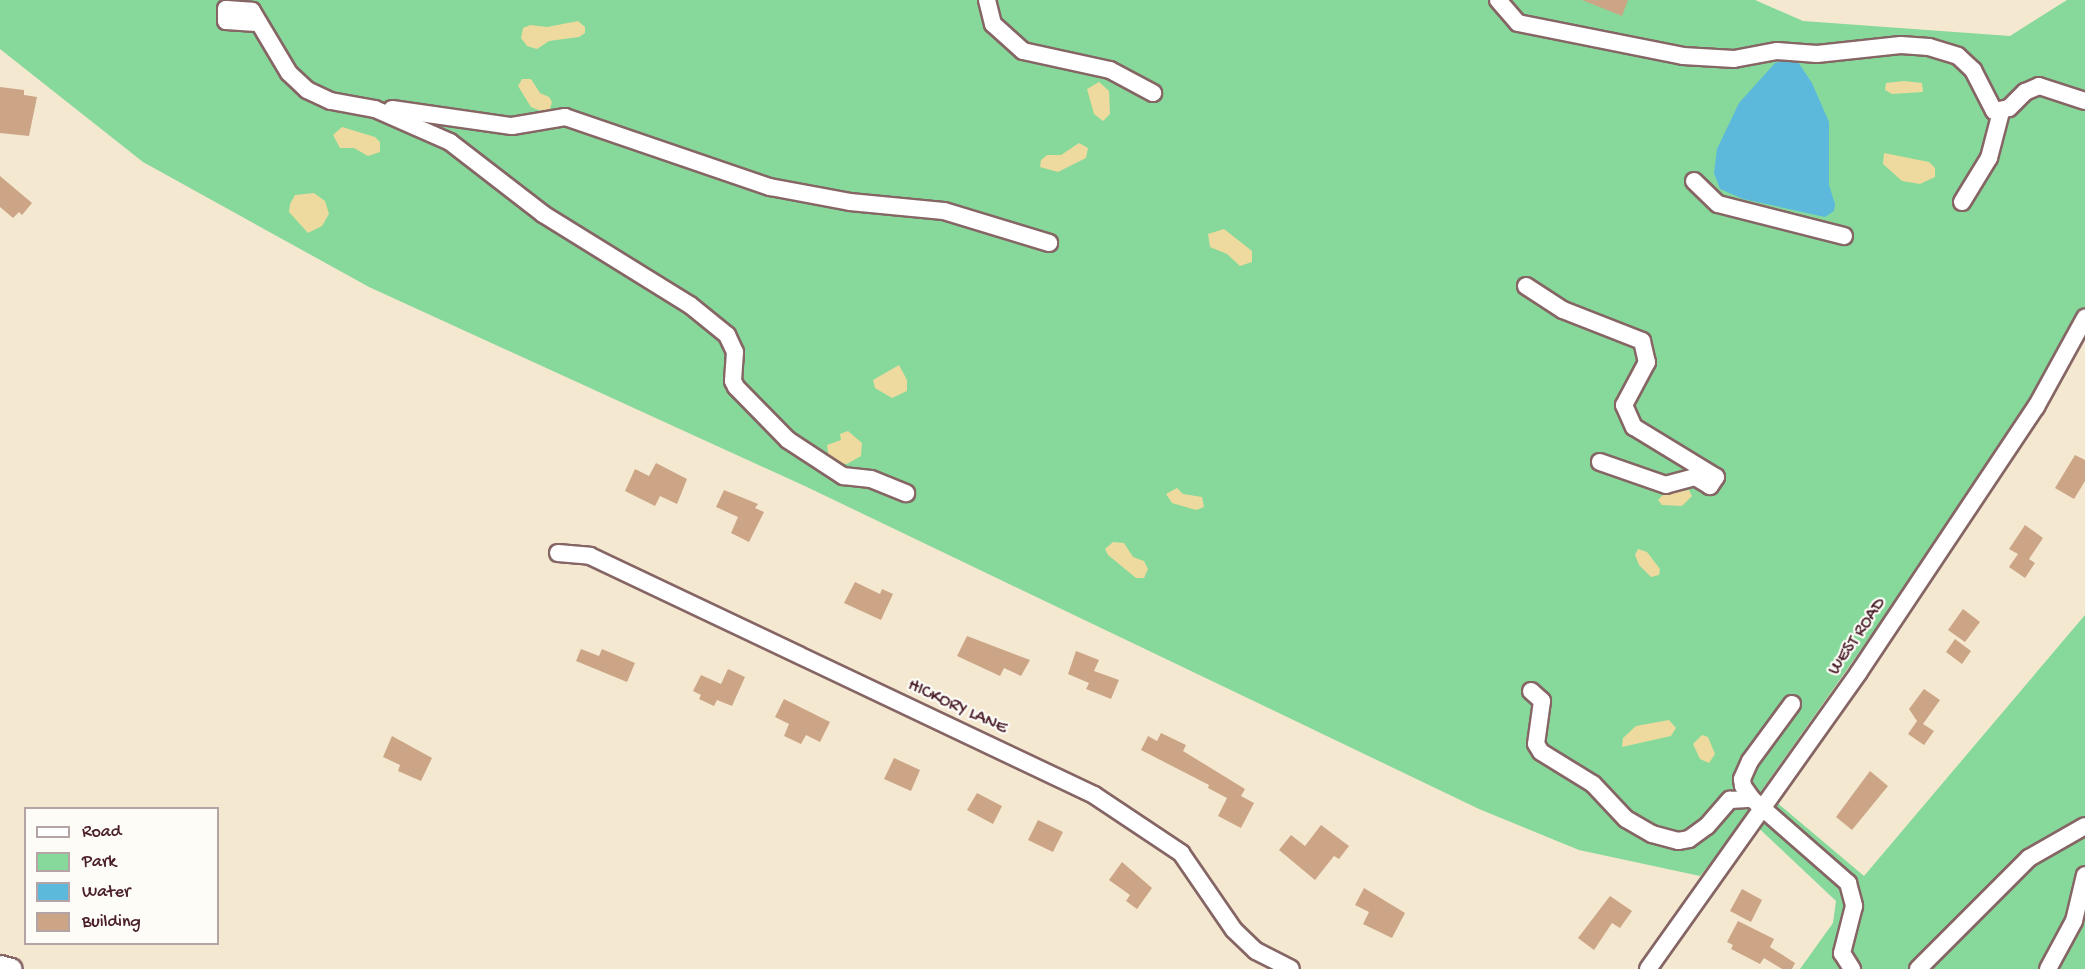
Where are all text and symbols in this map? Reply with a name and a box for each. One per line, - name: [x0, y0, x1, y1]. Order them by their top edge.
- street label: WEST ROAD: [1824, 594, 1892, 680]
- street label: HICKORY LANE: [904, 676, 1010, 740]
- legend: [24, 807, 219, 945]
- text: Road: [82, 822, 121, 843]
- text: Park: [82, 852, 116, 873]
- text: Water: [82, 882, 130, 903]
- text: Building: [82, 912, 141, 933]

